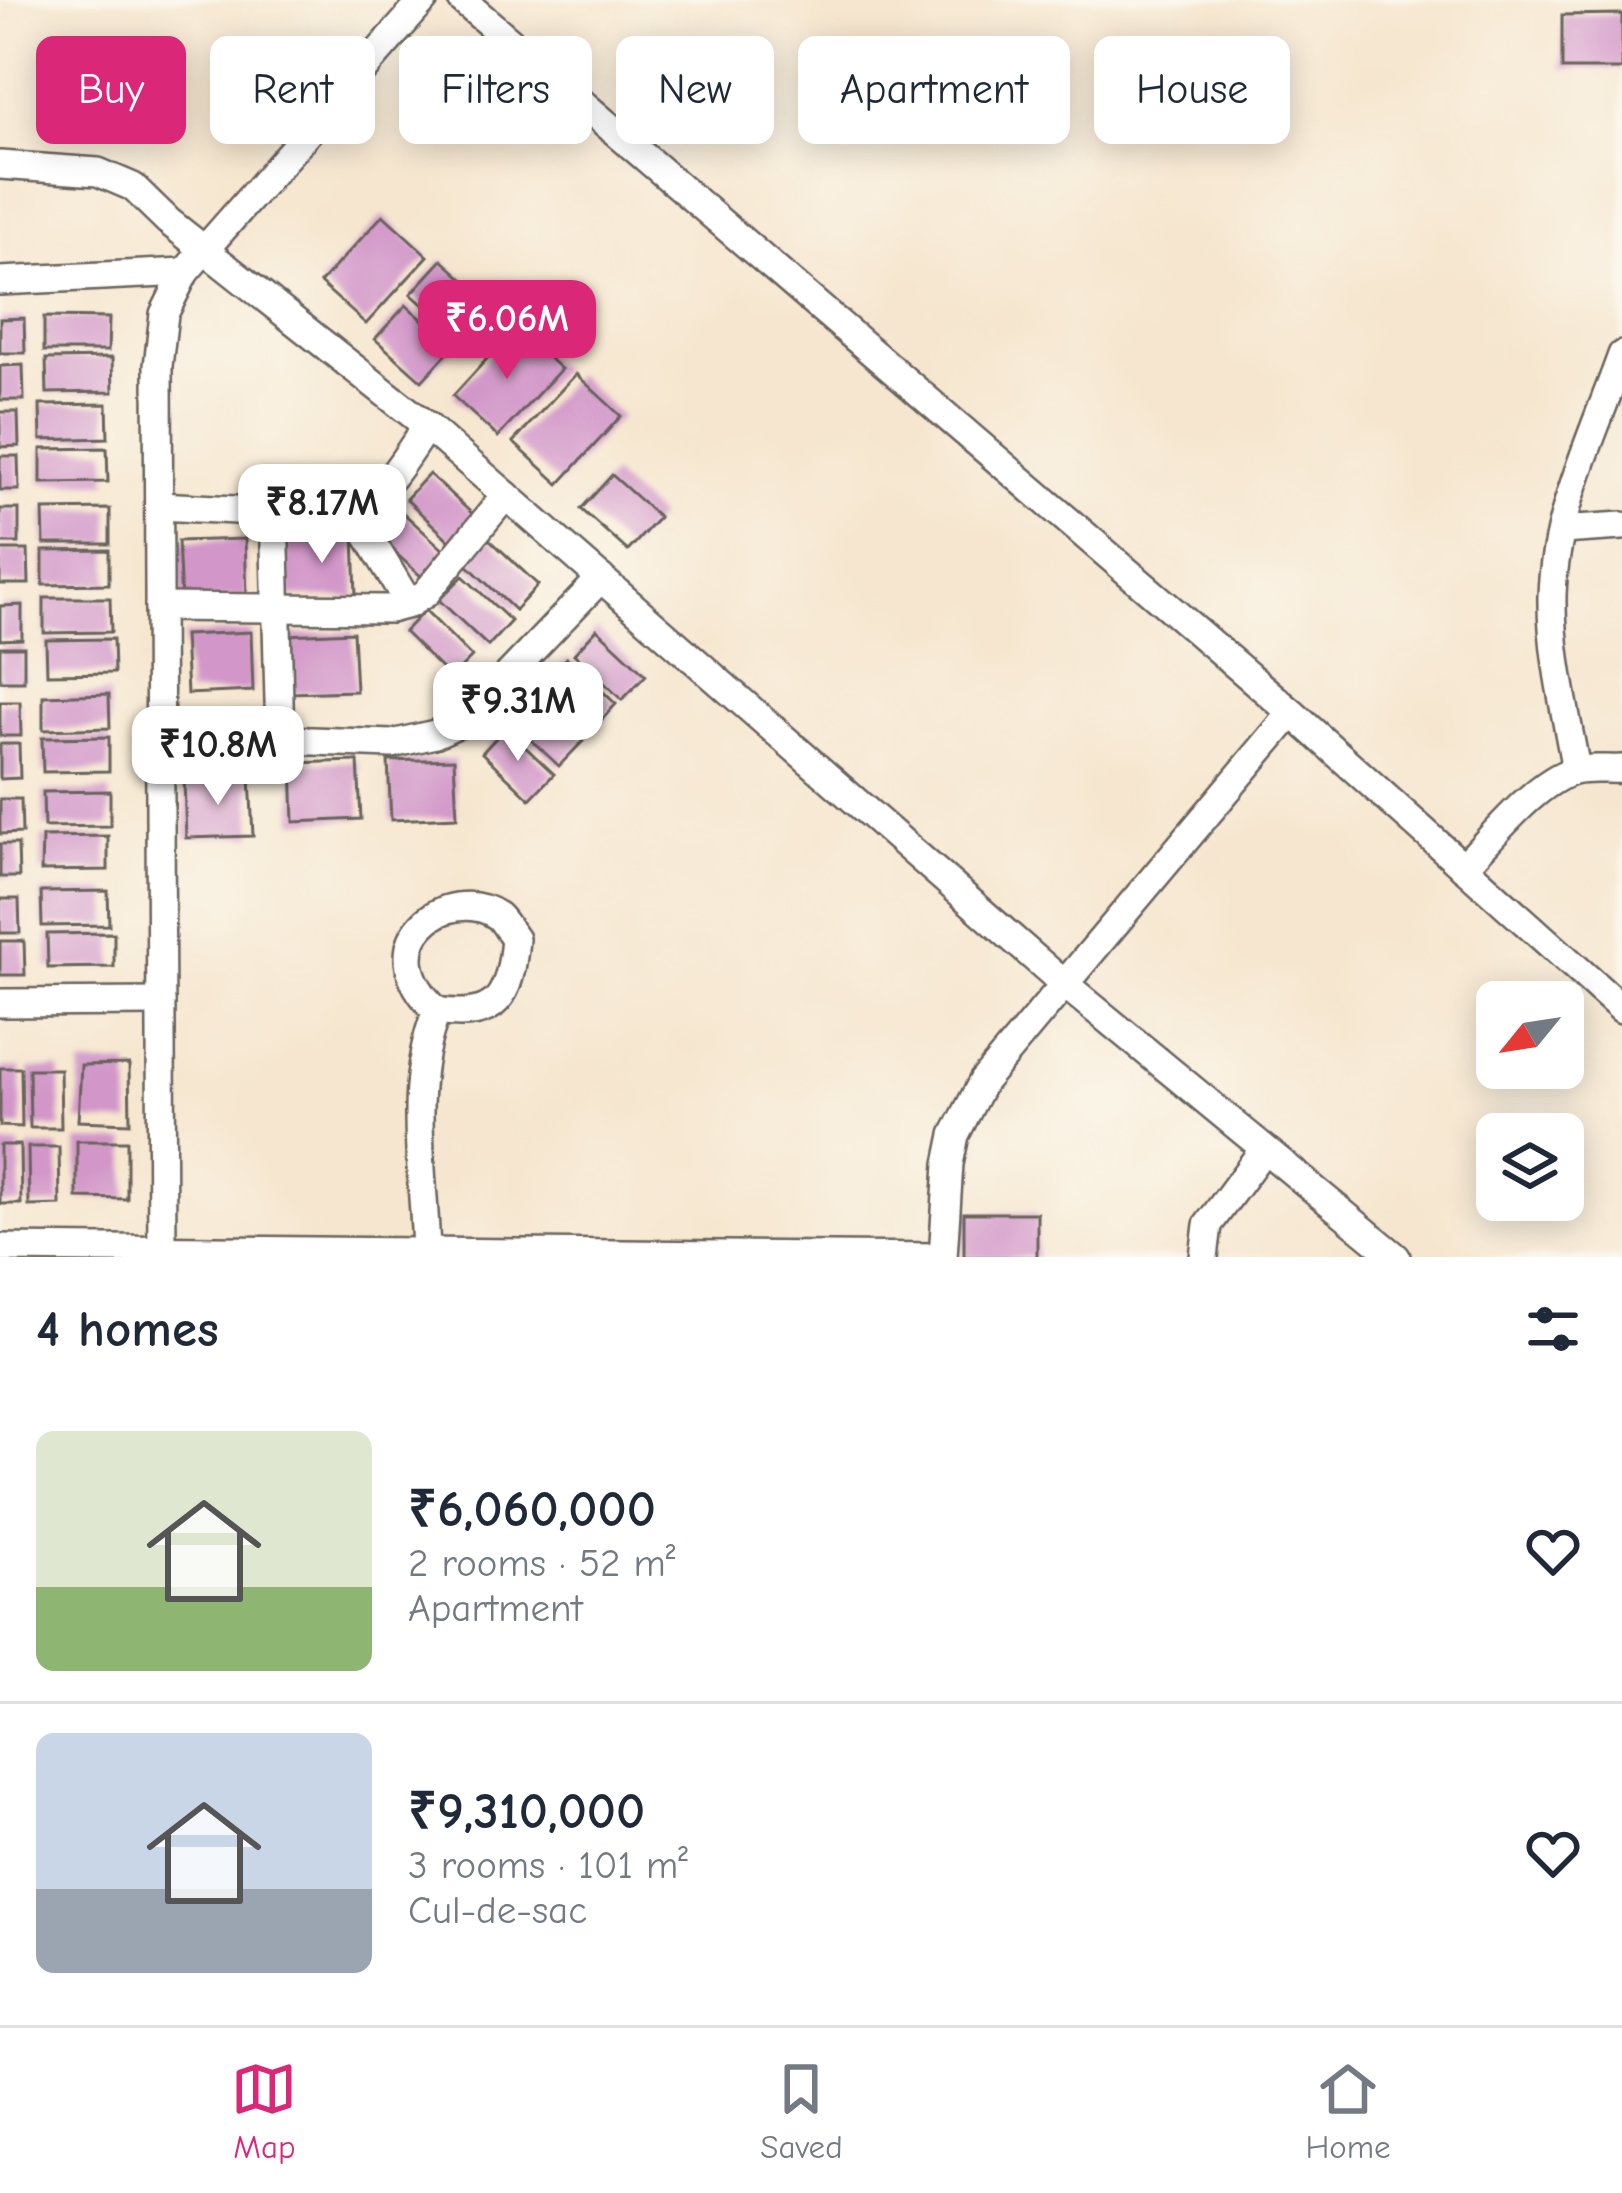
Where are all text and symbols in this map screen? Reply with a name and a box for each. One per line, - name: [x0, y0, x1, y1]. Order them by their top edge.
- chip: Buy: [36, 36, 186, 144]
- chip: Rent: [210, 36, 375, 144]
- chip: Filters: [399, 36, 592, 144]
- chip: New: [616, 36, 774, 144]
- chip: Apartment: [798, 36, 1070, 144]
- chip: House: [1094, 36, 1290, 144]
- pin: ₹6.06M: [409, 280, 605, 382]
- text: ₹6.06M: [445, 296, 569, 341]
- pin: ₹8.17M: [224, 464, 420, 566]
- text: ₹8.17M: [265, 480, 379, 525]
- pin: ₹9.31M: [420, 662, 616, 764]
- text: ₹9.31M: [460, 678, 576, 723]
- pin: ₹10.8M: [120, 706, 316, 808]
- text: ₹10.8M: [159, 722, 277, 767]
- north arrow: [1476, 981, 1584, 1089]
- map controls: [1476, 981, 1584, 1221]
- button: layers: [1476, 1113, 1584, 1221]
- icon: filters: [1520, 1296, 1586, 1362]
- text: 4 homes: [36, 1300, 219, 1359]
- icon: home: [132, 1479, 276, 1623]
- text: ₹6,060,000: [408, 1480, 656, 1539]
- icon: heart: [1520, 1518, 1586, 1584]
- text: 2 rooms · 52 m²: [408, 1541, 675, 1586]
- text: Apartment: [408, 1586, 583, 1631]
- icon: home: [132, 1781, 276, 1925]
- text: ₹9,310,000: [408, 1782, 645, 1841]
- icon: heart: [1520, 1820, 1586, 1886]
- text: 3 rooms · 101 m²: [408, 1843, 688, 1888]
- text: Cul-de-sac: [408, 1888, 587, 1933]
- tab: Map: [231, 2056, 297, 2166]
- tab: Saved: [760, 2056, 843, 2166]
- tab: Home: [1305, 2056, 1391, 2166]

